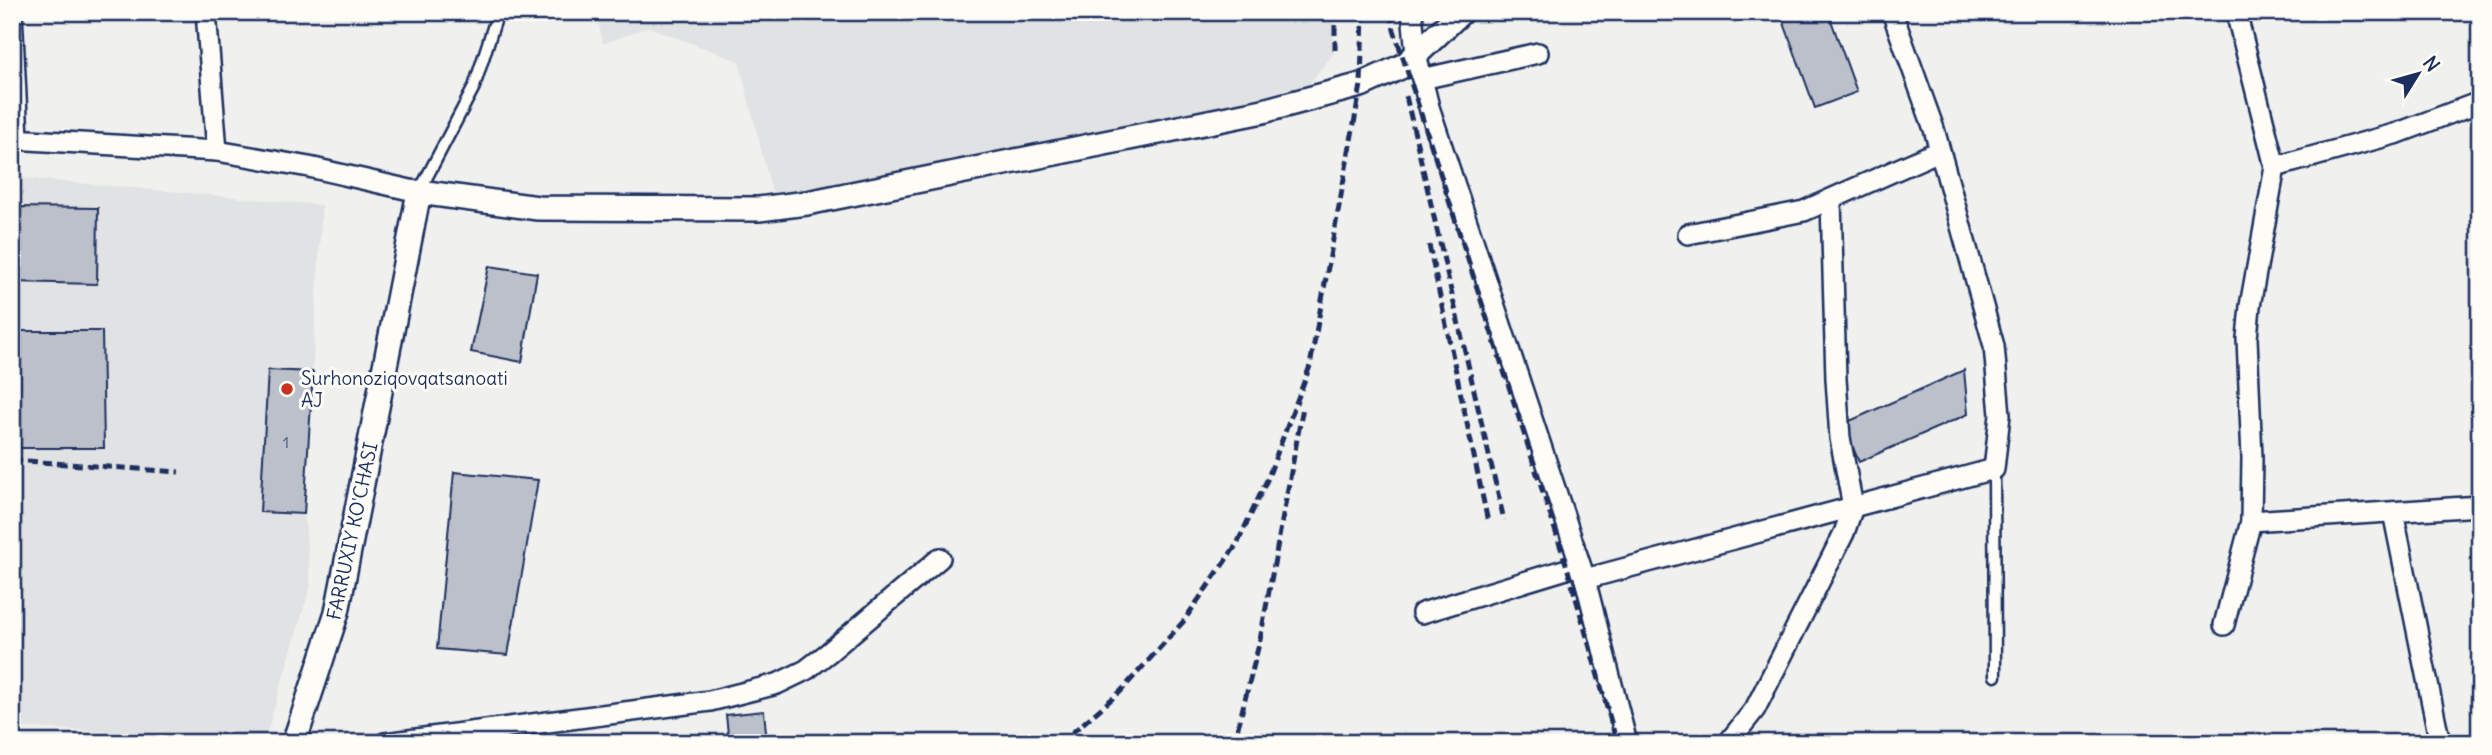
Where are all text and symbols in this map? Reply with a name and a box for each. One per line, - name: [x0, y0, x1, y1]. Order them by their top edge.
- north arrow: [2384, 38, 2454, 108]
- text: N: [2418, 51, 2445, 76]
- place label: Surhonoziqovqatsanoati AJ: [301, 366, 508, 412]
- marker: Surhonoziqovqatsanoati AJ: [279, 381, 295, 397]
- house number: 1: [283, 432, 289, 452]
- street label: FARRUXIY KO'CHASI: [321, 440, 383, 622]

